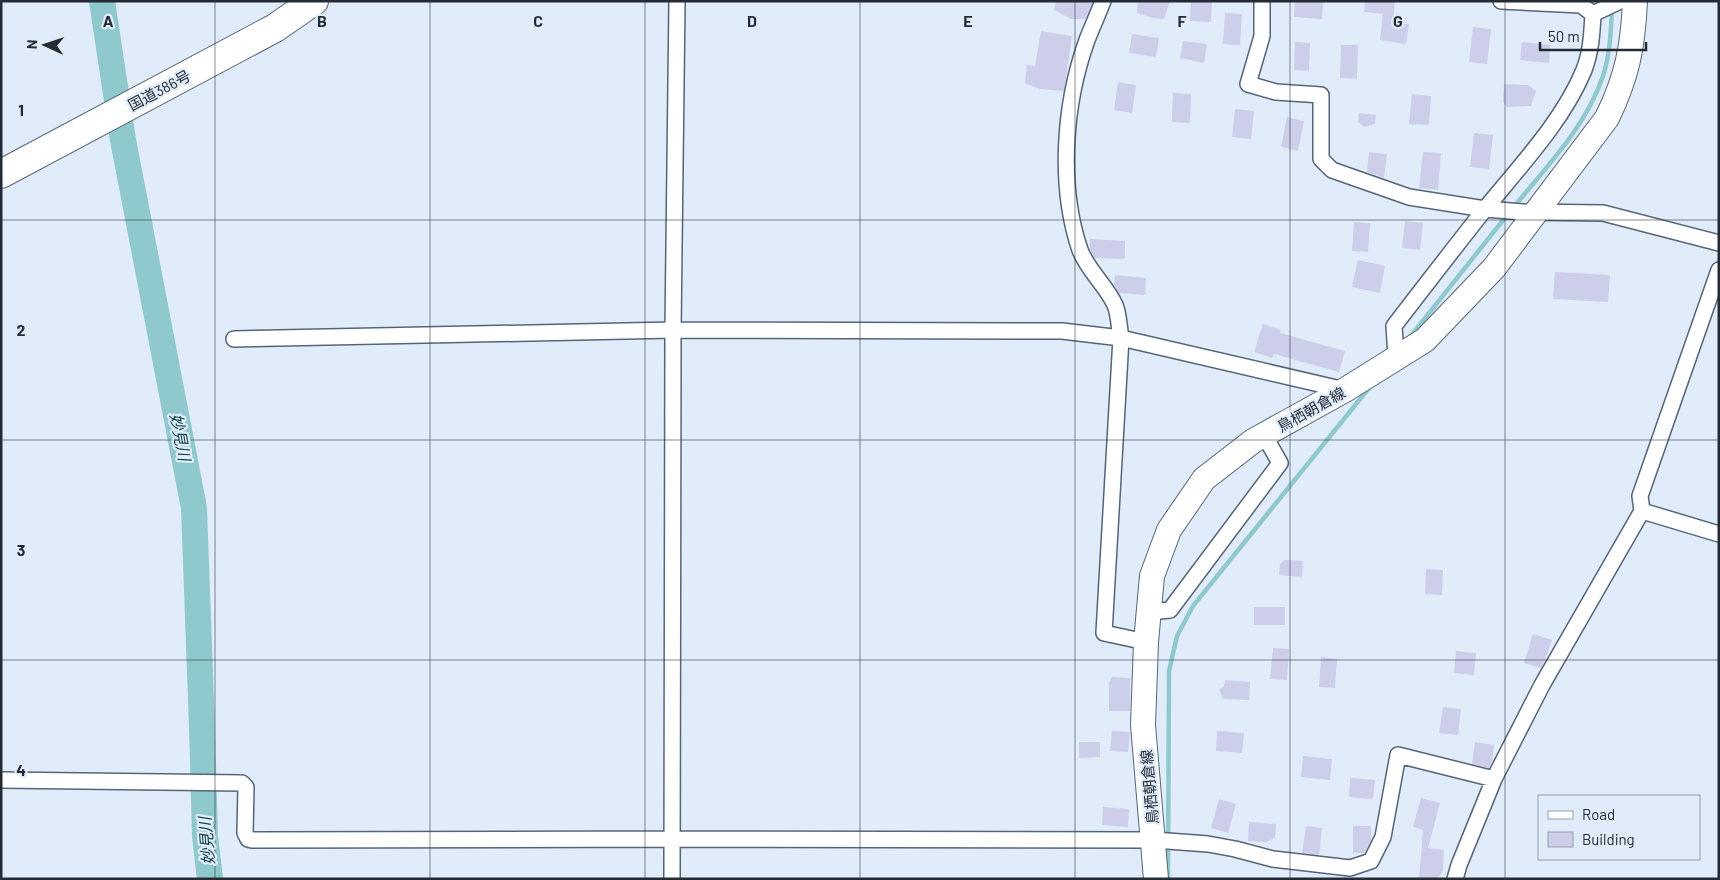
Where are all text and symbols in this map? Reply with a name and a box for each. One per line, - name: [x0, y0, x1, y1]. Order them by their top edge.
- text: A: [103, 11, 114, 30]
- text: B: [317, 11, 327, 30]
- text: C: [533, 11, 543, 30]
- text: D: [747, 11, 757, 30]
- text: E: [963, 11, 973, 30]
- text: F: [1178, 11, 1187, 30]
- text: G: [1393, 11, 1403, 30]
- north arrow: [20, 20, 70, 70]
- scale bar: [1540, 20, 1646, 52]
- text: 50 m: [1548, 27, 1580, 45]
- text: N: [23, 39, 40, 49]
- street label: 国道386号: [125, 66, 193, 114]
- text: 1: [18, 100, 24, 119]
- text: 2: [17, 320, 26, 339]
- street label: 鳥栖朝倉線: [1274, 383, 1348, 435]
- water label: 妙見川: [167, 412, 195, 464]
- text: 3: [17, 540, 25, 559]
- street label: 鳥栖朝倉線: [1137, 749, 1161, 825]
- text: 4: [16, 760, 26, 779]
- legend: [1538, 795, 1700, 860]
- text: Road: [1582, 805, 1615, 823]
- water label: 妙見川: [194, 814, 218, 866]
- text: Building: [1582, 830, 1635, 848]

